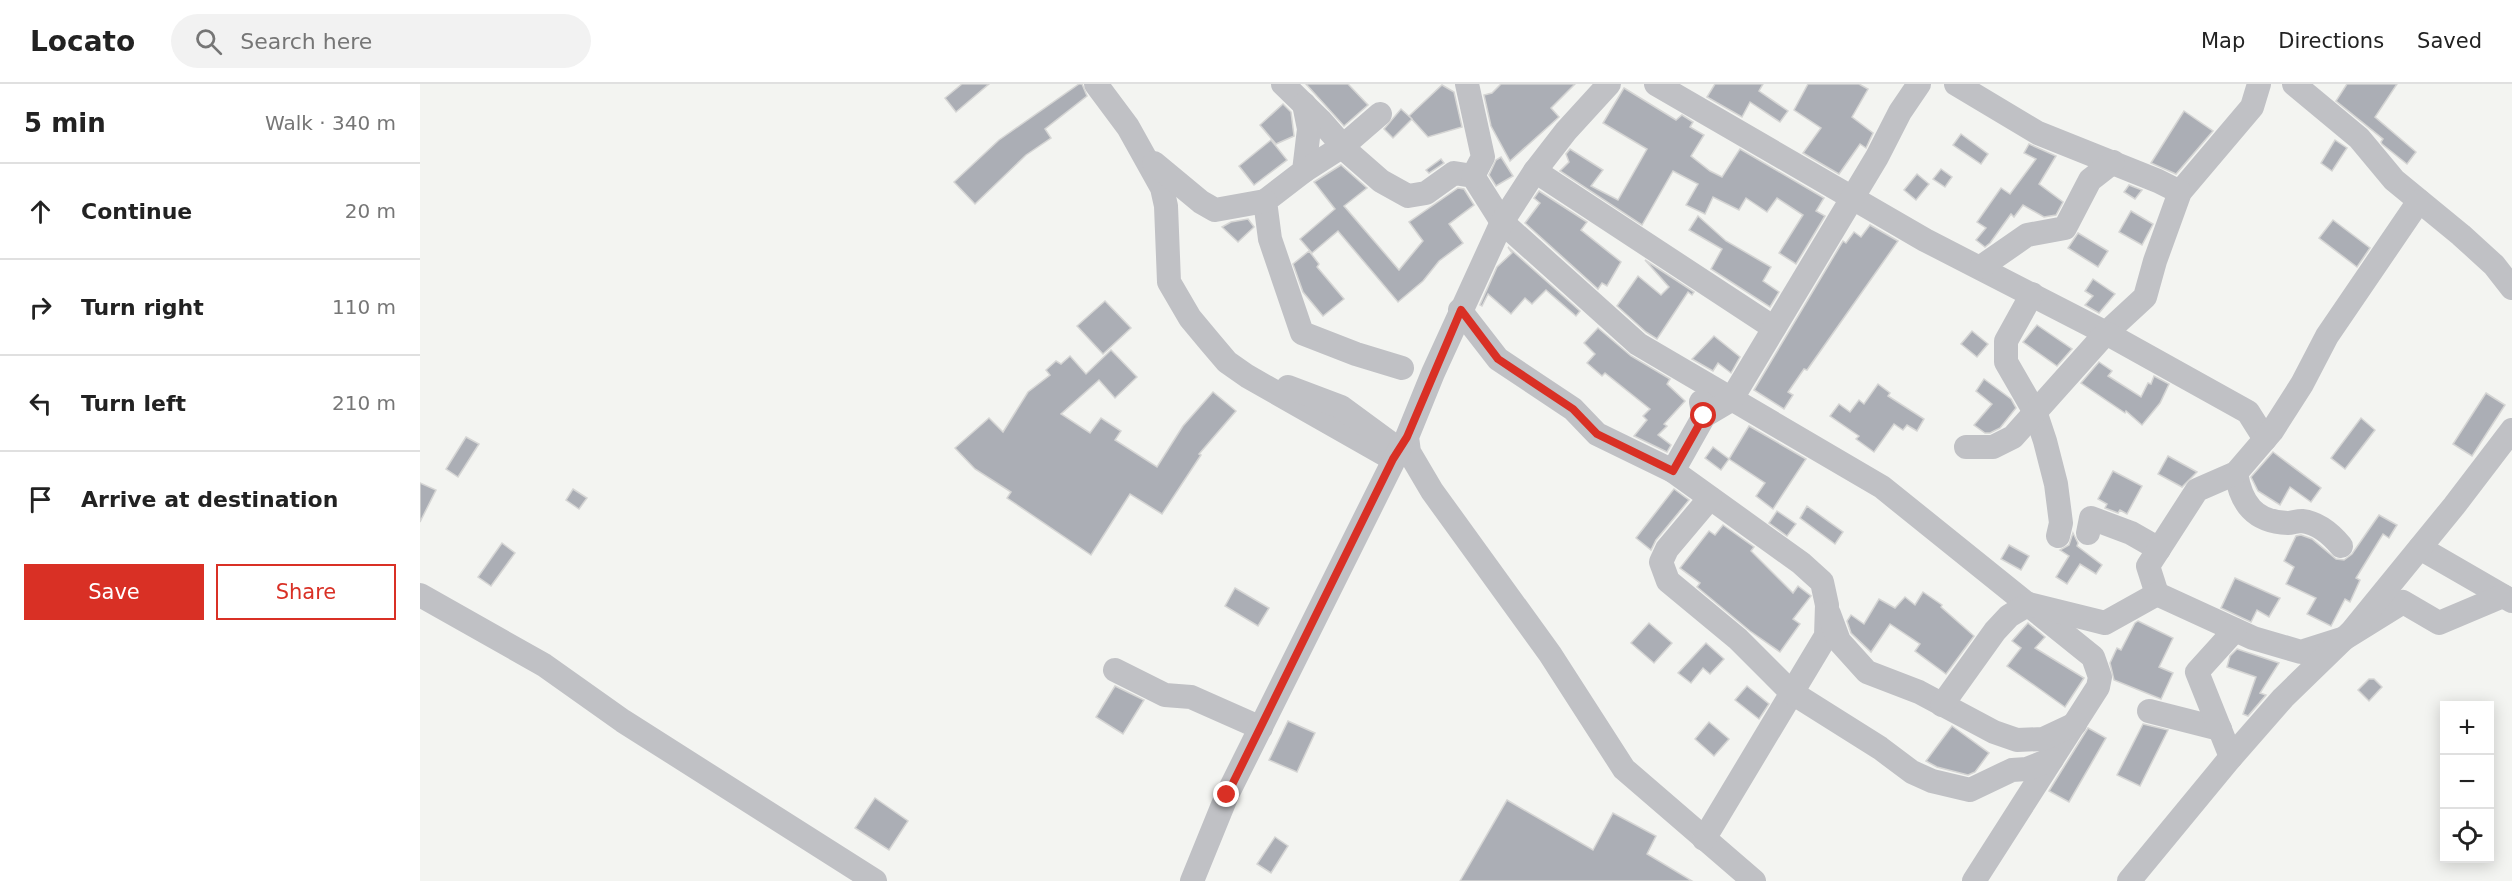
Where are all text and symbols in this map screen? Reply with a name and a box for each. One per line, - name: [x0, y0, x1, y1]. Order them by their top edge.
- search box: [171, 14, 591, 68]
- text: Locato: [30, 25, 135, 58]
- icon: search: [192, 25, 225, 58]
- text: Search here: [240, 29, 372, 54]
- text: Map: [2201, 29, 2245, 53]
- text: Directions: [2278, 29, 2384, 53]
- text: Saved: [2417, 29, 2482, 53]
- text: 5 min: [24, 108, 106, 138]
- text: Walk · 340 m: [265, 111, 396, 135]
- icon: ahead: [24, 195, 57, 228]
- text: Continue: [81, 199, 192, 224]
- text: 20 m: [345, 199, 396, 223]
- icon: right: [24, 291, 57, 324]
- text: Turn right: [81, 295, 204, 320]
- text: 110 m: [332, 295, 396, 319]
- icon: left: [24, 387, 57, 420]
- text: Turn left: [81, 391, 186, 416]
- text: 210 m: [332, 391, 396, 415]
- route start: [1690, 402, 1716, 428]
- icon: arrive: [24, 483, 57, 516]
- text: Arrive at destination: [81, 487, 338, 512]
- button: Save: [24, 564, 204, 620]
- button: Share: [216, 564, 396, 620]
- map controls: [2440, 701, 2494, 863]
- button: +: [2440, 701, 2494, 755]
- button: −: [2440, 755, 2494, 809]
- route end: [1213, 781, 1239, 807]
- button: locate: [2440, 809, 2494, 863]

